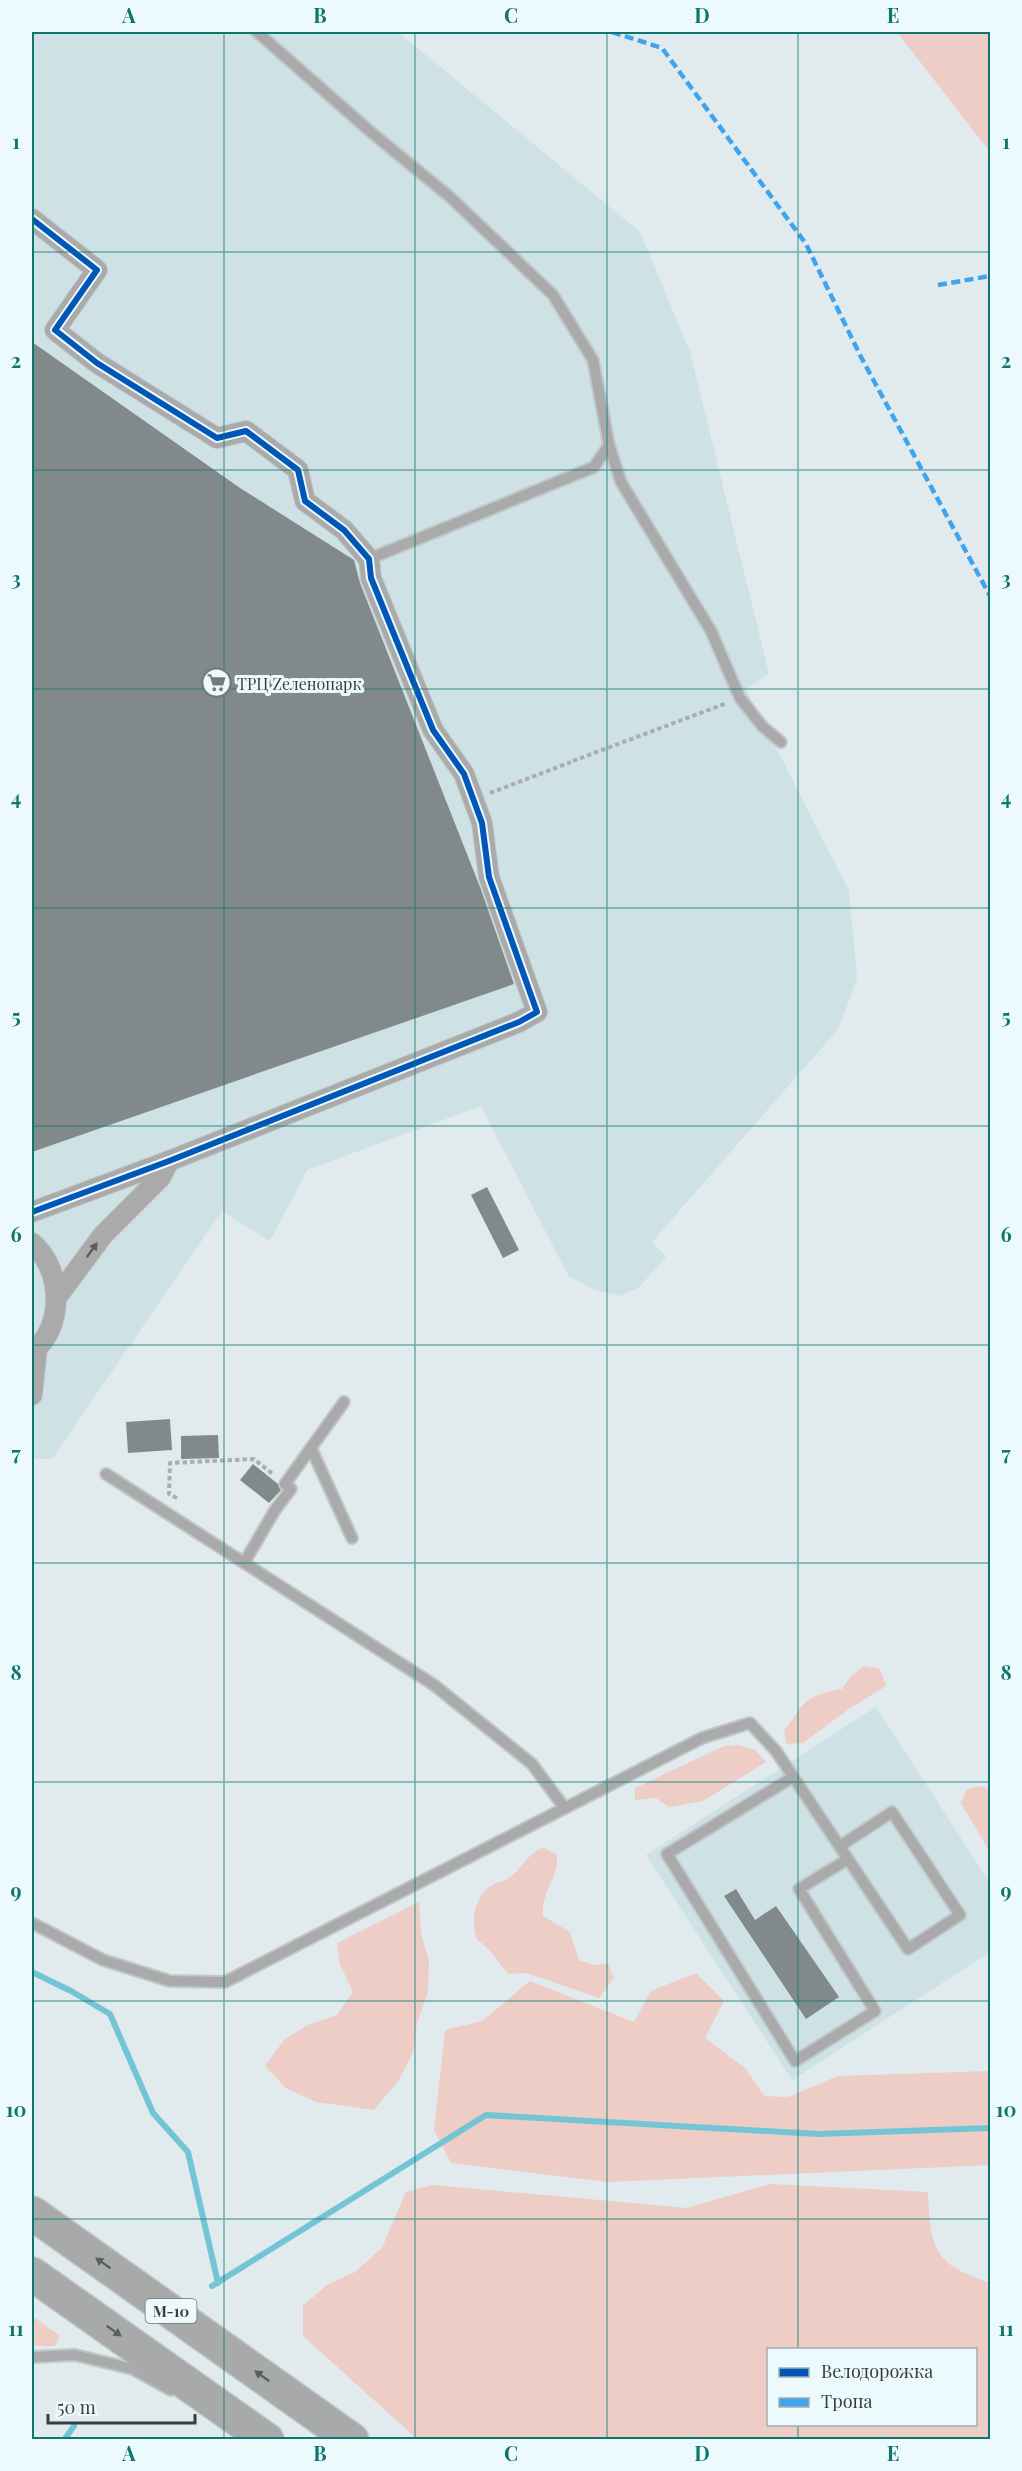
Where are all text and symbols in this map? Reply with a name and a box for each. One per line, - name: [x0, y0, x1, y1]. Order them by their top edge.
- text: A: [121, 1, 136, 28]
- text: B: [313, 1, 327, 28]
- text: C: [504, 1, 518, 28]
- text: D: [694, 1, 710, 28]
- text: E: [887, 1, 899, 28]
- text: 1: [12, 127, 20, 154]
- text: 1: [1002, 127, 1010, 154]
- text: 2: [11, 346, 21, 373]
- text: 2: [1001, 346, 1011, 373]
- text: 3: [11, 564, 21, 591]
- text: 3: [1001, 564, 1011, 591]
- supermarket icon: ТРЦ Zеленопарк: [200, 667, 232, 699]
- place label: ТРЦ Zеленопарк: [237, 673, 362, 694]
- text: 4: [11, 783, 21, 810]
- text: 4: [1001, 783, 1011, 810]
- text: 5: [11, 1002, 21, 1029]
- text: 5: [1001, 1002, 1011, 1029]
- text: 6: [10, 1220, 22, 1247]
- text: 6: [1000, 1220, 1012, 1247]
- one-way arrow: [85, 1243, 97, 1258]
- text: 7: [11, 1439, 21, 1466]
- text: 7: [1001, 1439, 1011, 1466]
- text: 8: [10, 1658, 22, 1685]
- text: 8: [1000, 1658, 1012, 1685]
- text: 9: [10, 1876, 22, 1903]
- text: 9: [1000, 1876, 1012, 1903]
- text: 10: [6, 2095, 26, 2122]
- text: 10: [996, 2095, 1016, 2122]
- one-way arrow: [95, 2258, 111, 2269]
- road number: М-10: [146, 2299, 196, 2323]
- text: 11: [8, 2314, 24, 2341]
- text: 11: [998, 2314, 1014, 2341]
- one-way arrow: [106, 2325, 122, 2336]
- legend: [767, 2348, 977, 2426]
- text: Велодорожка: [821, 2359, 933, 2383]
- one-way arrow: [254, 2370, 270, 2382]
- scale bar: [48, 2387, 195, 2425]
- text: Тропа: [821, 2389, 872, 2413]
- text: 50 m: [57, 2395, 96, 2419]
- text: A: [121, 2439, 136, 2466]
- text: B: [313, 2439, 327, 2466]
- text: C: [504, 2439, 518, 2466]
- text: D: [694, 2439, 710, 2466]
- text: E: [887, 2439, 899, 2466]

